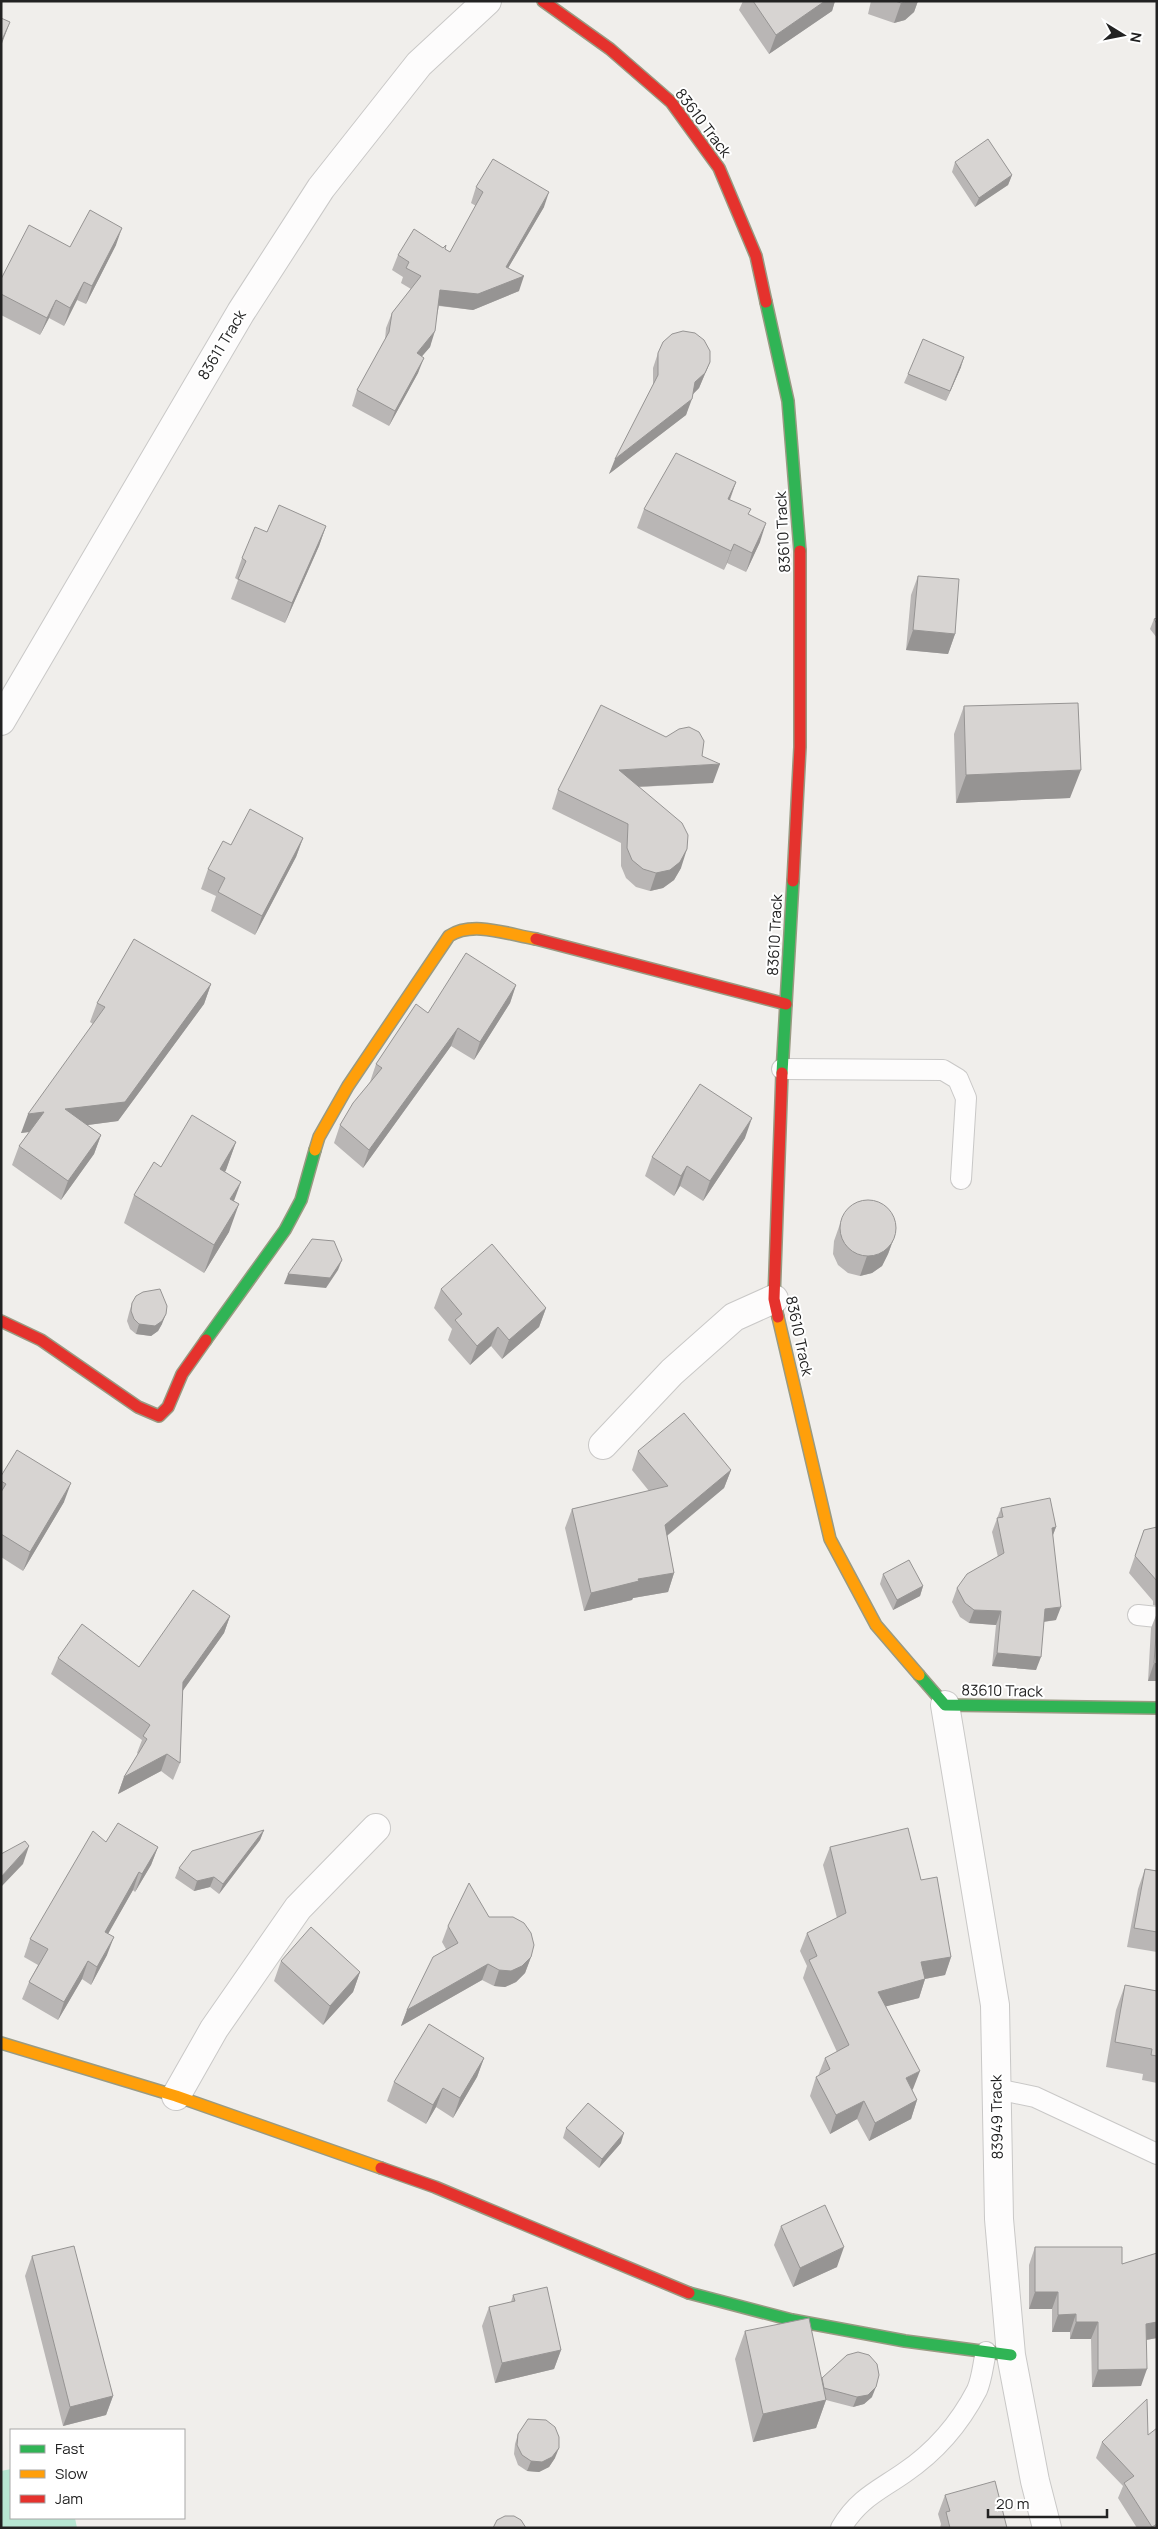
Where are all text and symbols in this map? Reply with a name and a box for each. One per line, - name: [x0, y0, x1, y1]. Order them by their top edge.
- north arrow: [1098, 10, 1148, 60]
- text: N: [1126, 31, 1147, 44]
- street label: 83610 Track: [670, 84, 737, 162]
- street label: 83611 Track: [192, 305, 251, 384]
- street label: 83610 Track: [770, 490, 795, 573]
- street label: 83610 Track: [762, 893, 787, 976]
- street label: 83610 Track: [781, 1294, 818, 1378]
- street label: 83610 Track: [961, 1679, 1043, 1702]
- street label: 83949 Track: [985, 2074, 1008, 2160]
- legend: [10, 2429, 185, 2519]
- text: Fast: [55, 2438, 84, 2459]
- text: Slow: [55, 2463, 88, 2484]
- scale bar: [988, 2486, 1107, 2518]
- text: Jam: [55, 2488, 83, 2509]
- text: 20 m: [996, 2493, 1029, 2514]

